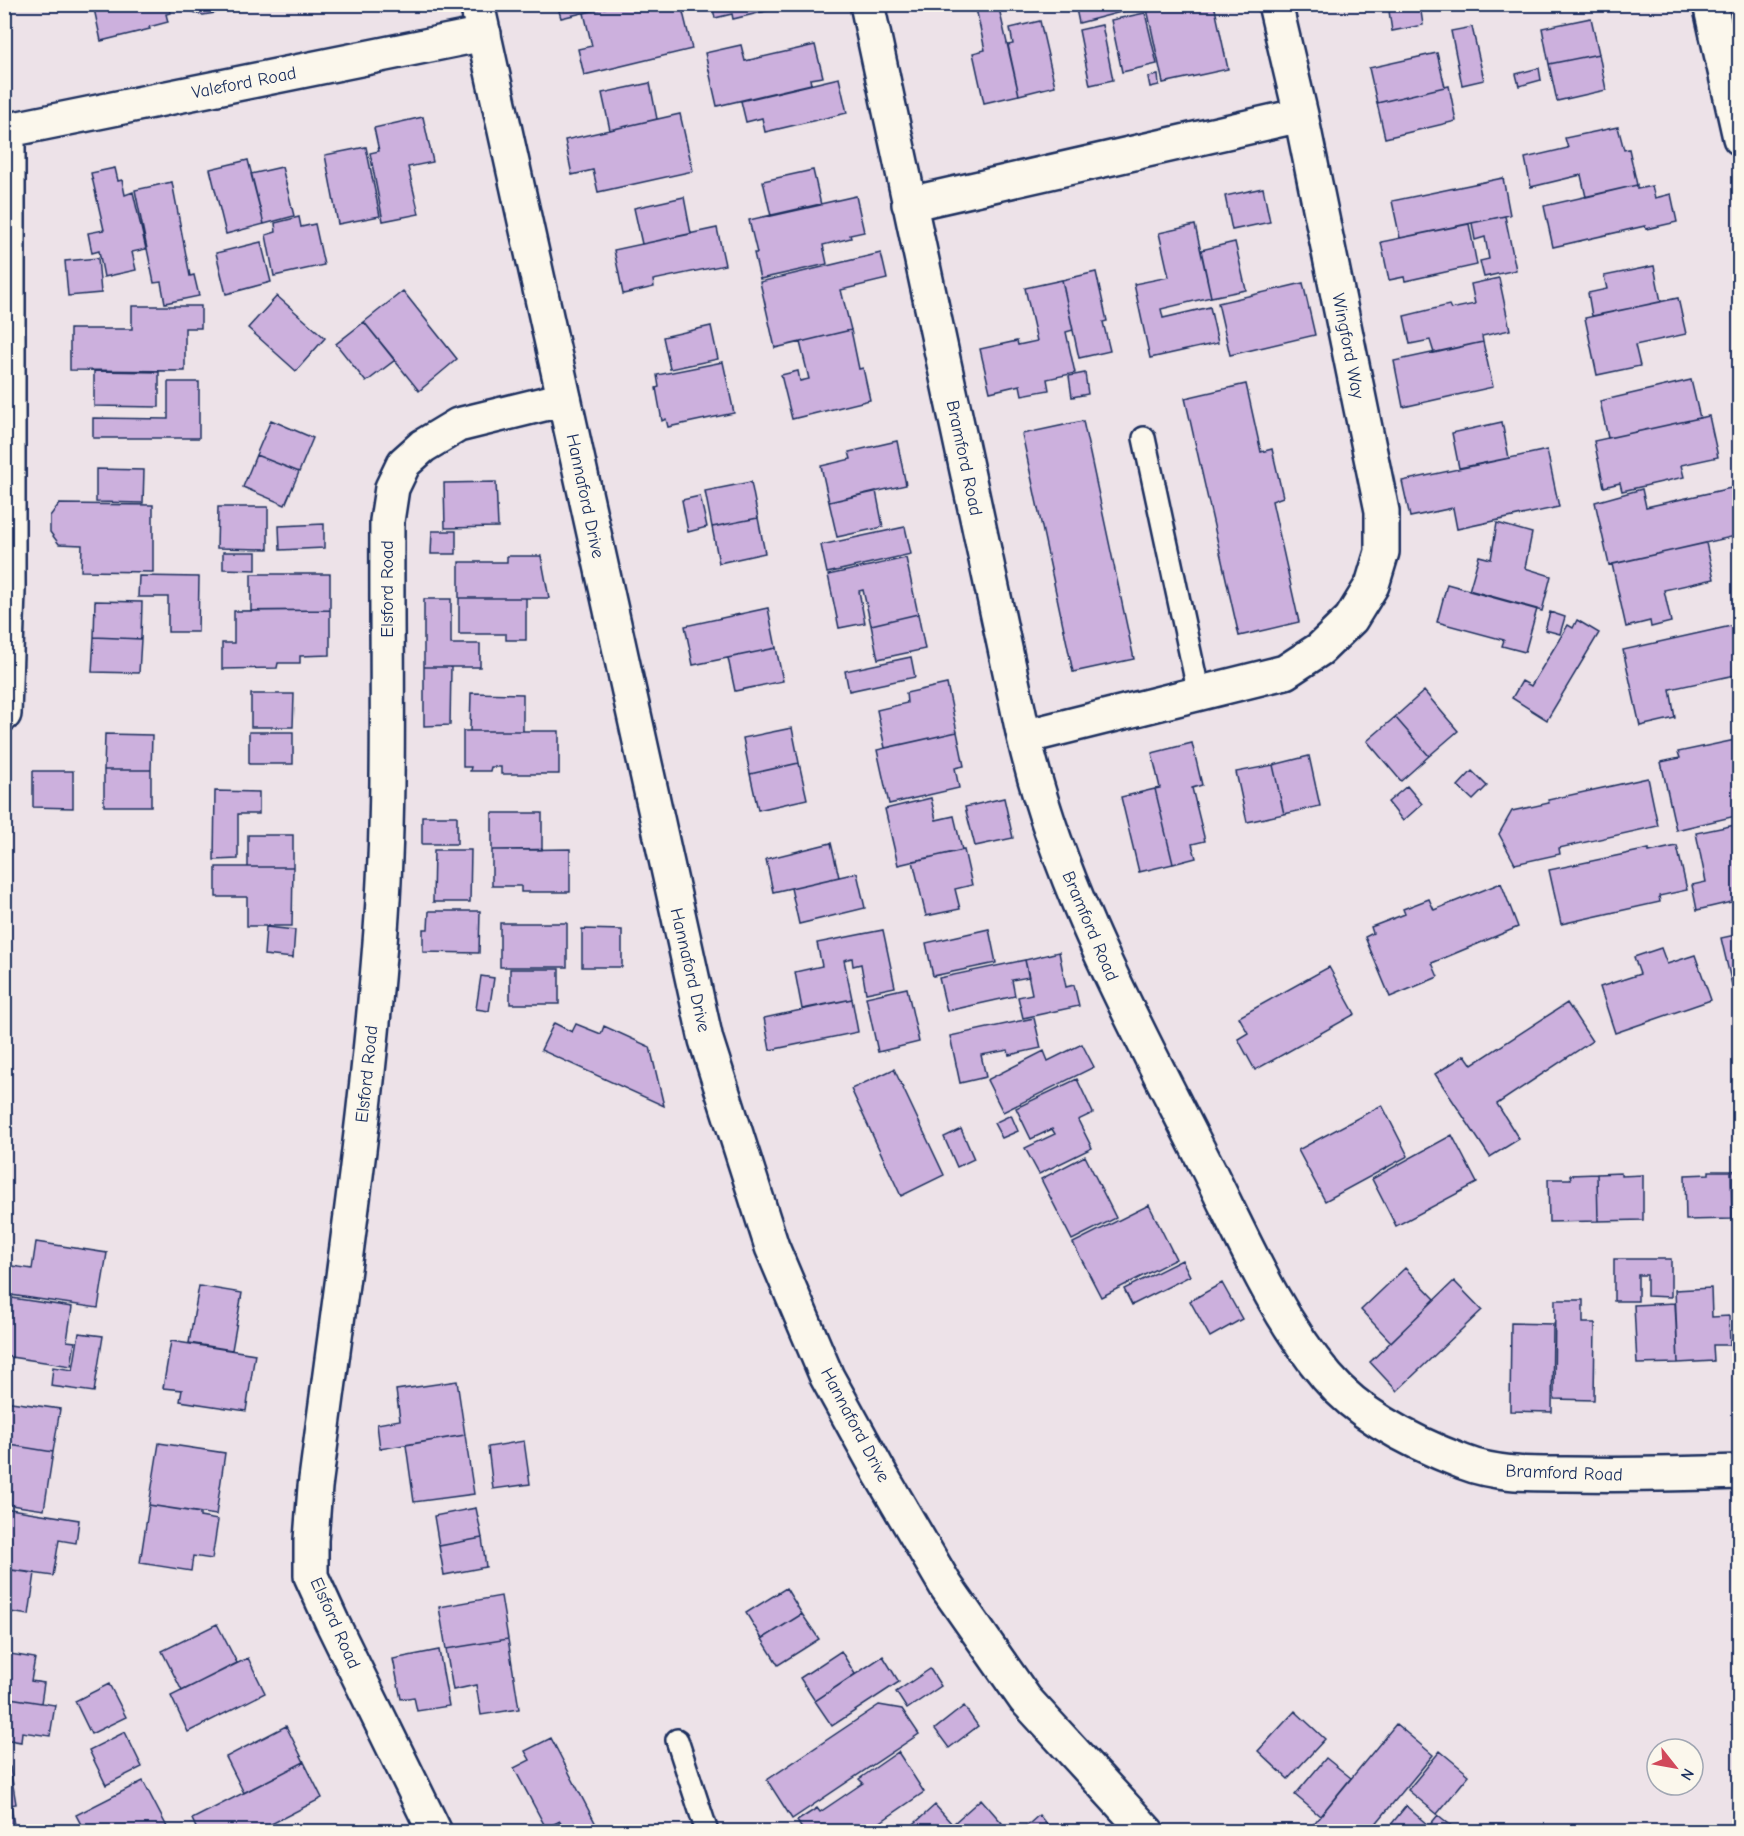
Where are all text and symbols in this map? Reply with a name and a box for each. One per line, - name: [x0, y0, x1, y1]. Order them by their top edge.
- street label: Valeford Road: [190, 63, 298, 103]
- street label: Wingford Way: [1327, 291, 1369, 402]
- street label: Bramford Road: [942, 398, 986, 518]
- street label: Hannaford Drive: [562, 432, 608, 560]
- street label: Elsford Road: [377, 540, 398, 638]
- street label: Bramford Road: [1057, 868, 1123, 984]
- street label: Hannaford Drive: [666, 906, 714, 1034]
- street label: Elsford Road: [351, 1024, 383, 1124]
- street label: Hannaford Drive: [816, 1364, 894, 1486]
- street label: Bramford Road: [1505, 1460, 1623, 1486]
- street label: Elsford Road: [306, 1574, 364, 1672]
- north arrow: [1645, 1737, 1705, 1797]
- text: N: [1677, 1765, 1697, 1783]

